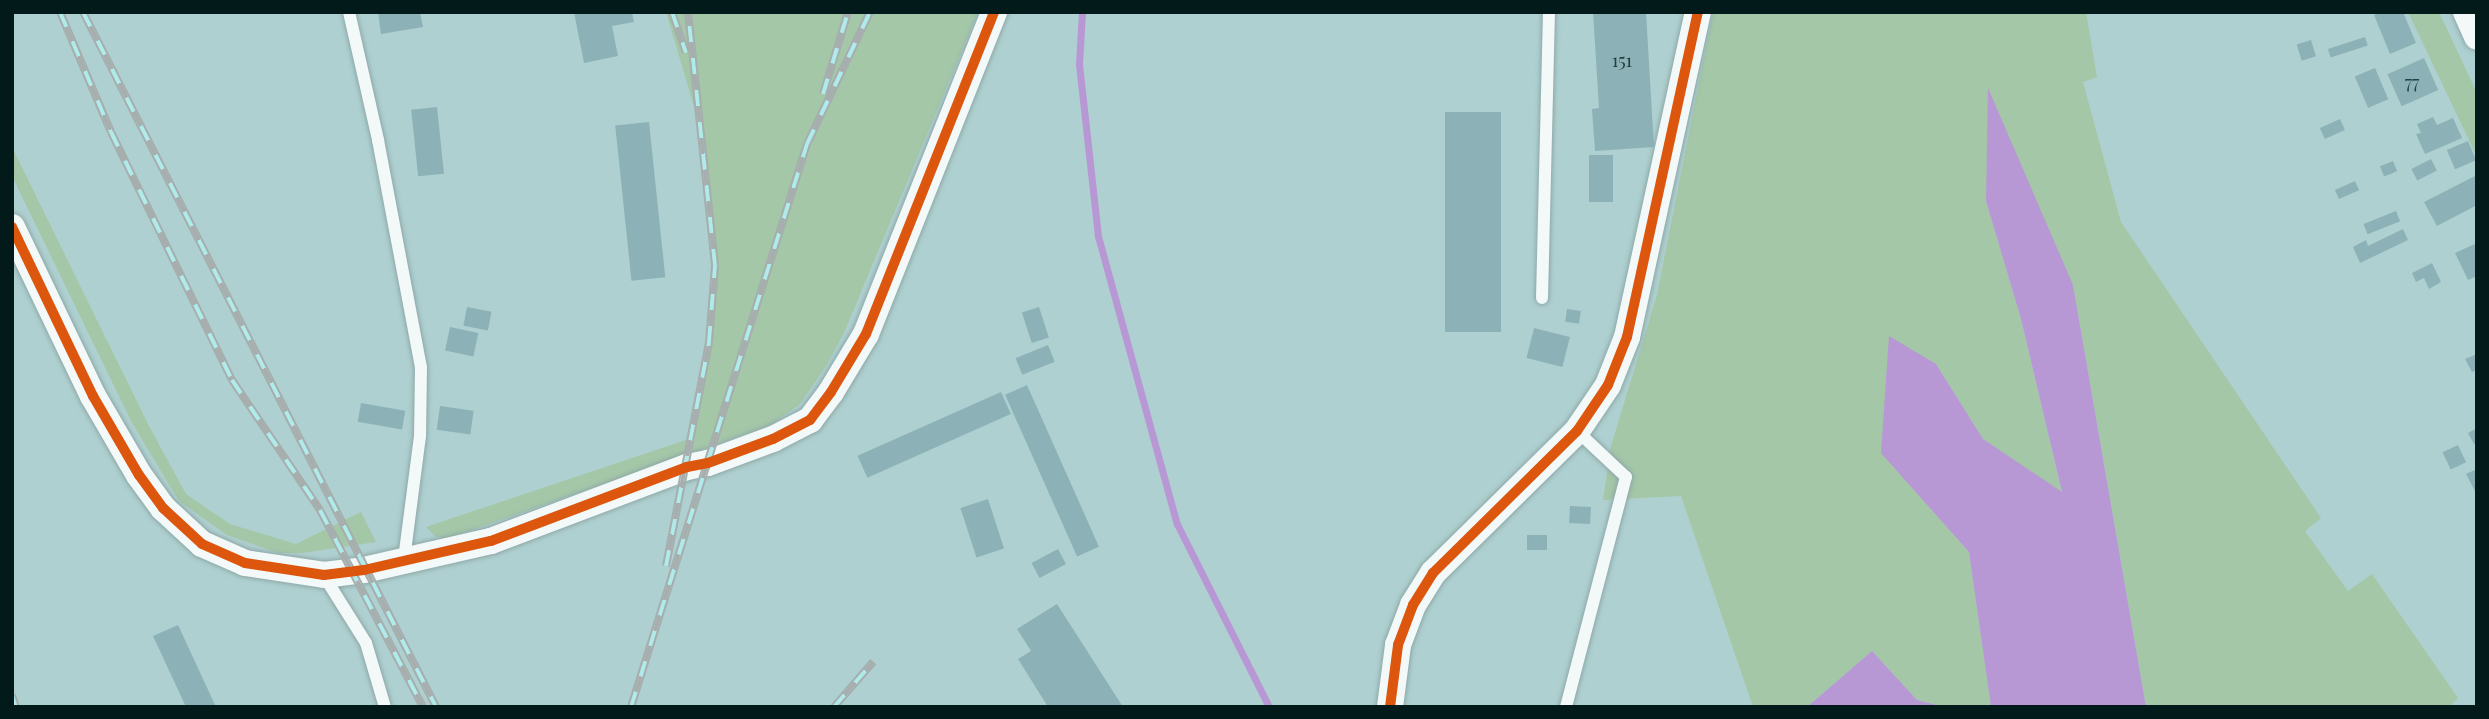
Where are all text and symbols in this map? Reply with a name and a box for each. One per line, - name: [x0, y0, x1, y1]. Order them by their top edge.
- house number: 151: [1612, 49, 1632, 71]
- house number: 77: [2405, 71, 2419, 93]

